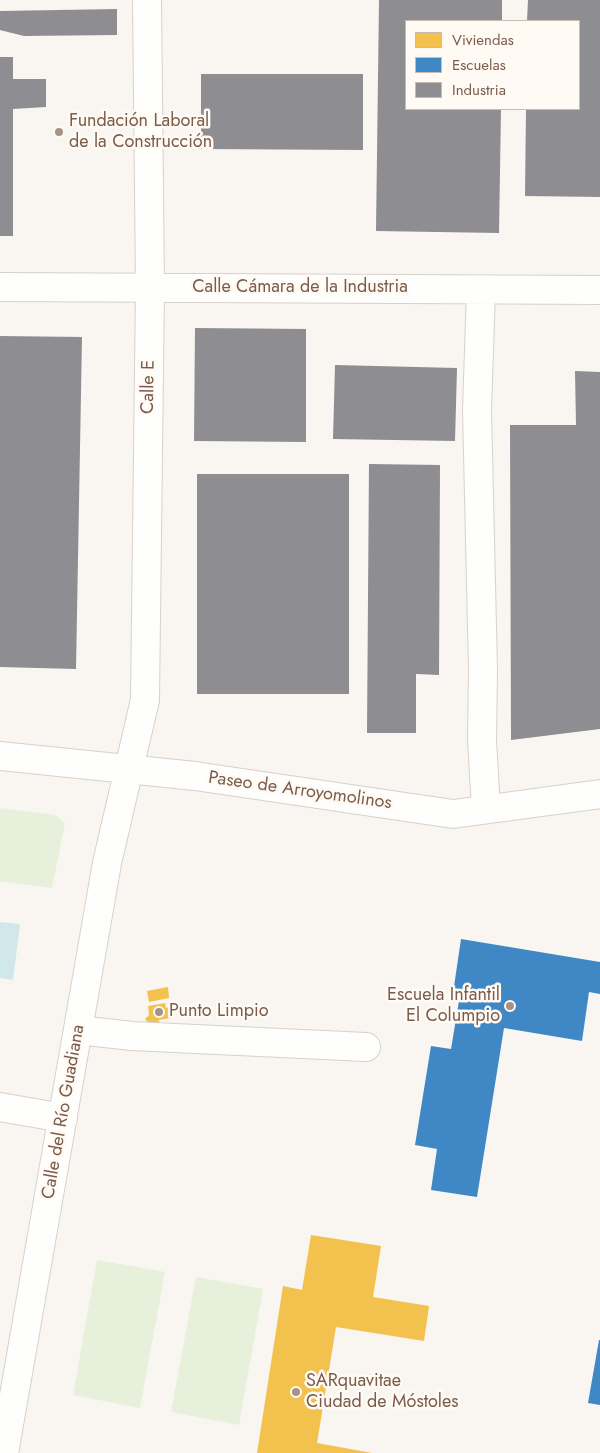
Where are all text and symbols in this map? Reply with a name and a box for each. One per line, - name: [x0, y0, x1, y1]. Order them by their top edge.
- legend: [405, 20, 580, 110]
- text: Viviendas: [452, 29, 514, 51]
- text: Escuelas: [452, 54, 506, 76]
- text: Industria: [452, 79, 506, 101]
- place label: Fundación Laboral de la Construcción: [69, 111, 212, 154]
- marker: Fundación Laboral de la Construcción: [53, 126, 65, 138]
- street label: Calle Cámara de la Industria: [192, 277, 408, 299]
- street label: Calle E: [138, 360, 160, 414]
- street label: Paseo de Arroyomolinos: [207, 767, 393, 815]
- place label: Escuela Infantil El Columpio: [387, 985, 500, 1028]
- marker: Escuela Infantil El Columpio: [504, 1000, 516, 1012]
- place label: Punto Limpio: [169, 1001, 269, 1023]
- marker: Punto Limpio: [153, 1006, 165, 1018]
- street label: Calle del Río Guadiana: [38, 1023, 90, 1201]
- place label: SARquavitae Ciudad de Móstoles: [306, 1371, 458, 1414]
- marker: SARquavitae Ciudad de Móstoles: [290, 1386, 302, 1398]

